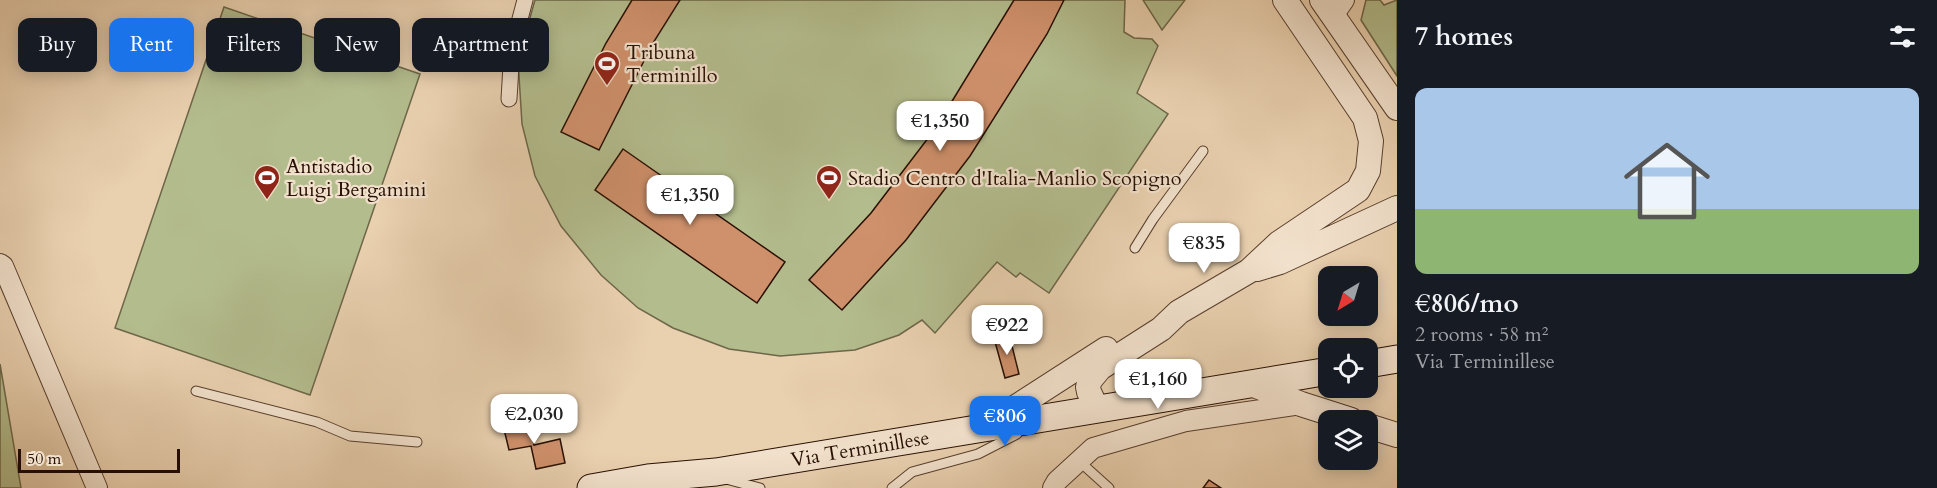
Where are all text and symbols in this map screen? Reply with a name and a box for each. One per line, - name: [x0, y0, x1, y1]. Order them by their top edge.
- chip: Buy: [18, 18, 97, 72]
- chip: Rent: [109, 18, 194, 72]
- chip: Filters: [206, 18, 302, 72]
- chip: New: [314, 18, 400, 72]
- chip: Apartment: [412, 18, 549, 72]
- text: 7 homes: [1415, 19, 1513, 54]
- icon: filters: [1886, 20, 1919, 53]
- place label: Tribuna Terminillo: [626, 39, 718, 89]
- sports icon: Tribuna Terminillo: [592, 49, 622, 87]
- pin: €1,350: [891, 101, 989, 152]
- text: €1,350: [911, 107, 969, 134]
- icon: home: [1613, 127, 1721, 235]
- place label: Antistadio Luigi Bergamini: [286, 153, 427, 203]
- sports icon: Antistadio Luigi Bergamini: [252, 163, 282, 201]
- sports icon: Stadio Centro d'Italia-Manlio Scopigno: [814, 163, 844, 201]
- place label: Stadio Centro d'Italia-Manlio Scopigno: [848, 165, 1182, 192]
- pin: €1,350: [641, 175, 739, 226]
- text: €1,350: [661, 181, 719, 208]
- pin: €835: [1168, 223, 1240, 274]
- text: €835: [1183, 229, 1225, 256]
- north arrow: [1318, 266, 1378, 326]
- map controls: [1318, 266, 1378, 470]
- text: €806/mo: [1415, 286, 1519, 321]
- pin: €922: [971, 305, 1043, 356]
- text: €922: [986, 311, 1028, 338]
- text: 2 rooms · 58 m²: [1415, 321, 1548, 348]
- button: locate: [1318, 338, 1378, 398]
- text: Via Terminillese: [1415, 348, 1555, 375]
- pin: €1,160: [1109, 359, 1207, 410]
- text: €1,160: [1129, 365, 1187, 392]
- pin: €2,030: [485, 394, 583, 445]
- pin: €806: [969, 396, 1041, 447]
- text: €2,030: [505, 400, 563, 427]
- text: €806: [984, 402, 1026, 429]
- button: layers: [1318, 410, 1378, 470]
- street label: Via Terminillese: [789, 424, 931, 473]
- scale bar: [18, 446, 180, 474]
- text: 50 m: [27, 448, 61, 470]

